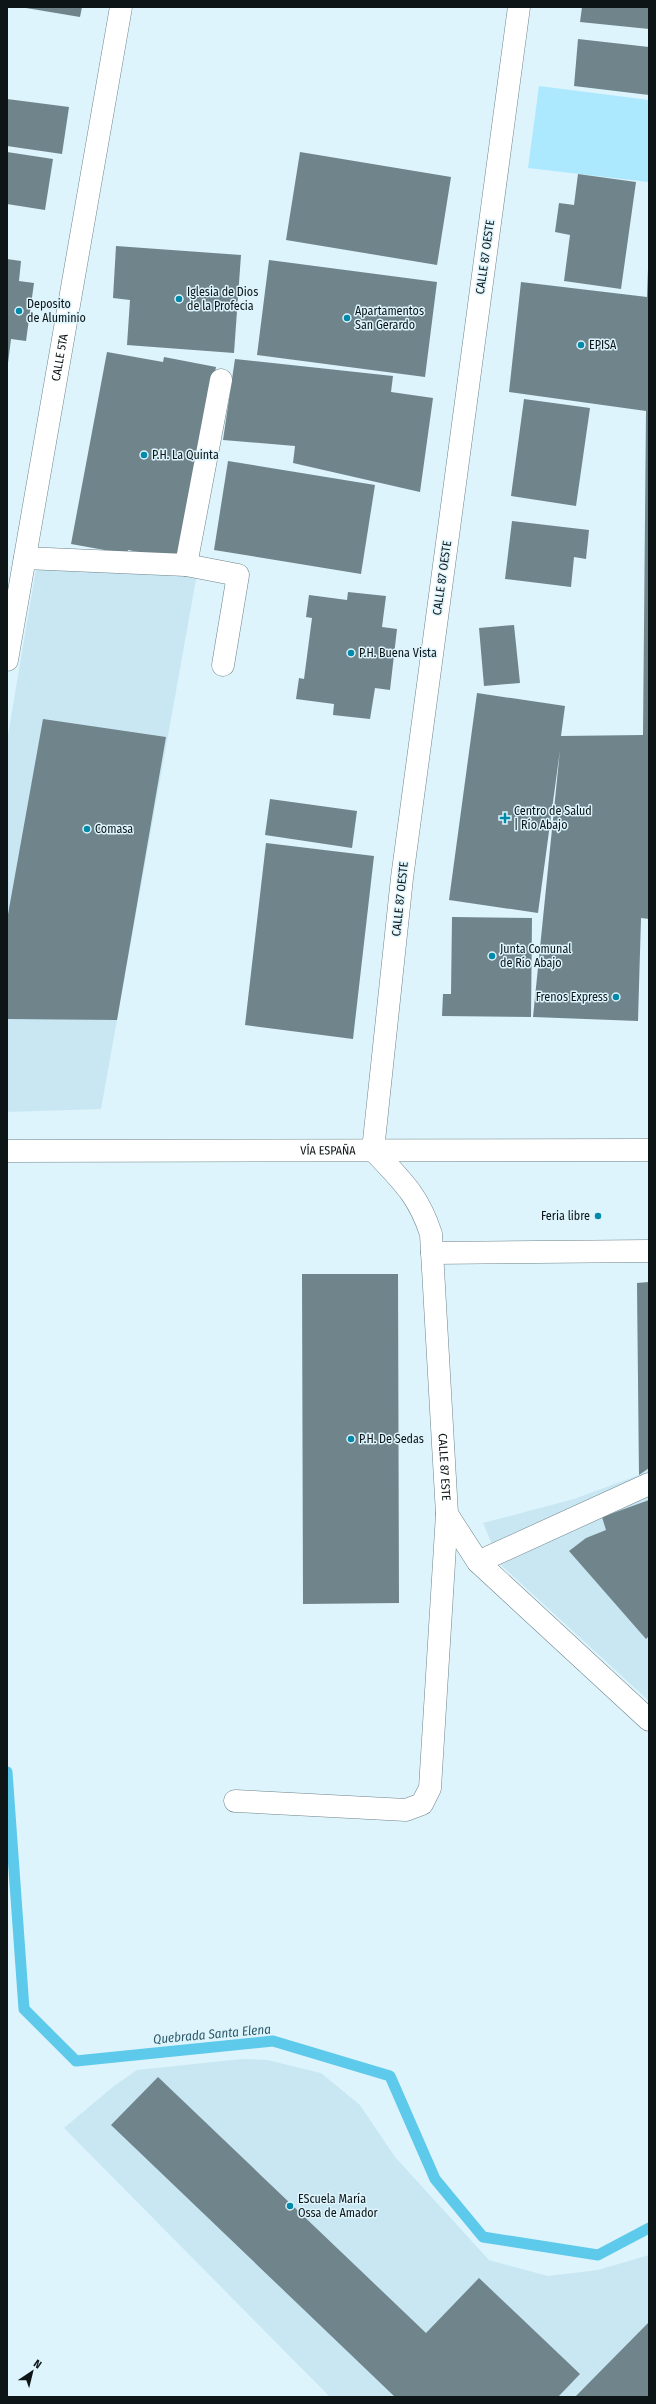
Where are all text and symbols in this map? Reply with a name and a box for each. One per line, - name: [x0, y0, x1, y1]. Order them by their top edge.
- street label: CALLE 87 OESTE: [473, 219, 497, 295]
- place label: Iglesia de Dios de la Profecia: [187, 285, 258, 313]
- marker: Iglesia de Dios de la Profecia: [174, 294, 184, 304]
- place label: Deposito de Aluminio: [27, 297, 86, 325]
- place label: Apartamentos San Gerardo: [355, 304, 424, 332]
- marker: Deposito de Aluminio: [14, 306, 24, 316]
- marker: Apartamentos San Gerardo: [342, 313, 352, 323]
- street label: CALLE 5TA: [49, 332, 71, 382]
- place label: EPISA: [589, 338, 617, 352]
- marker: EPISA: [576, 340, 586, 350]
- place label: P.H. La Quinta: [152, 448, 219, 462]
- marker: P.H. La Quinta: [139, 450, 149, 460]
- street label: CALLE 87 OESTE: [430, 540, 454, 616]
- place label: P.H. Buena Vista: [359, 646, 437, 660]
- marker: P.H. Buena Vista: [346, 648, 356, 658]
- place label: Centro de Salud | Río Abajo: [514, 804, 592, 832]
- marker: Centro de Salud | Río Abajo: [499, 812, 511, 824]
- place label: Comasa: [95, 822, 133, 836]
- marker: Comasa: [82, 824, 92, 834]
- street label: CALLE 87 OESTE: [389, 861, 411, 937]
- place label: Junta Comunal de Río Abajo: [500, 942, 571, 970]
- marker: Junta Comunal de Río Abajo: [487, 951, 497, 961]
- place label: Frenos Express: [536, 990, 608, 1004]
- marker: Frenos Express: [611, 992, 621, 1002]
- street label: VÍA ESPAÑA: [300, 1142, 356, 1158]
- place label: Feria libre: [541, 1209, 590, 1223]
- marker: Feria libre: [593, 1211, 603, 1221]
- place label: P.H. De Sedas: [359, 1432, 424, 1446]
- street label: CALLE 87 ESTE: [435, 1433, 453, 1501]
- marker: P.H. De Sedas: [346, 1434, 356, 1444]
- water label: Quebrada Santa Elena: [153, 2021, 272, 2047]
- place label: EScuela María Ossa de Amador: [298, 2192, 379, 2220]
- marker: EScuela María Ossa de Amador: [285, 2201, 295, 2211]
- north arrow: [12, 2352, 52, 2392]
- text: N: [31, 2357, 44, 2371]

